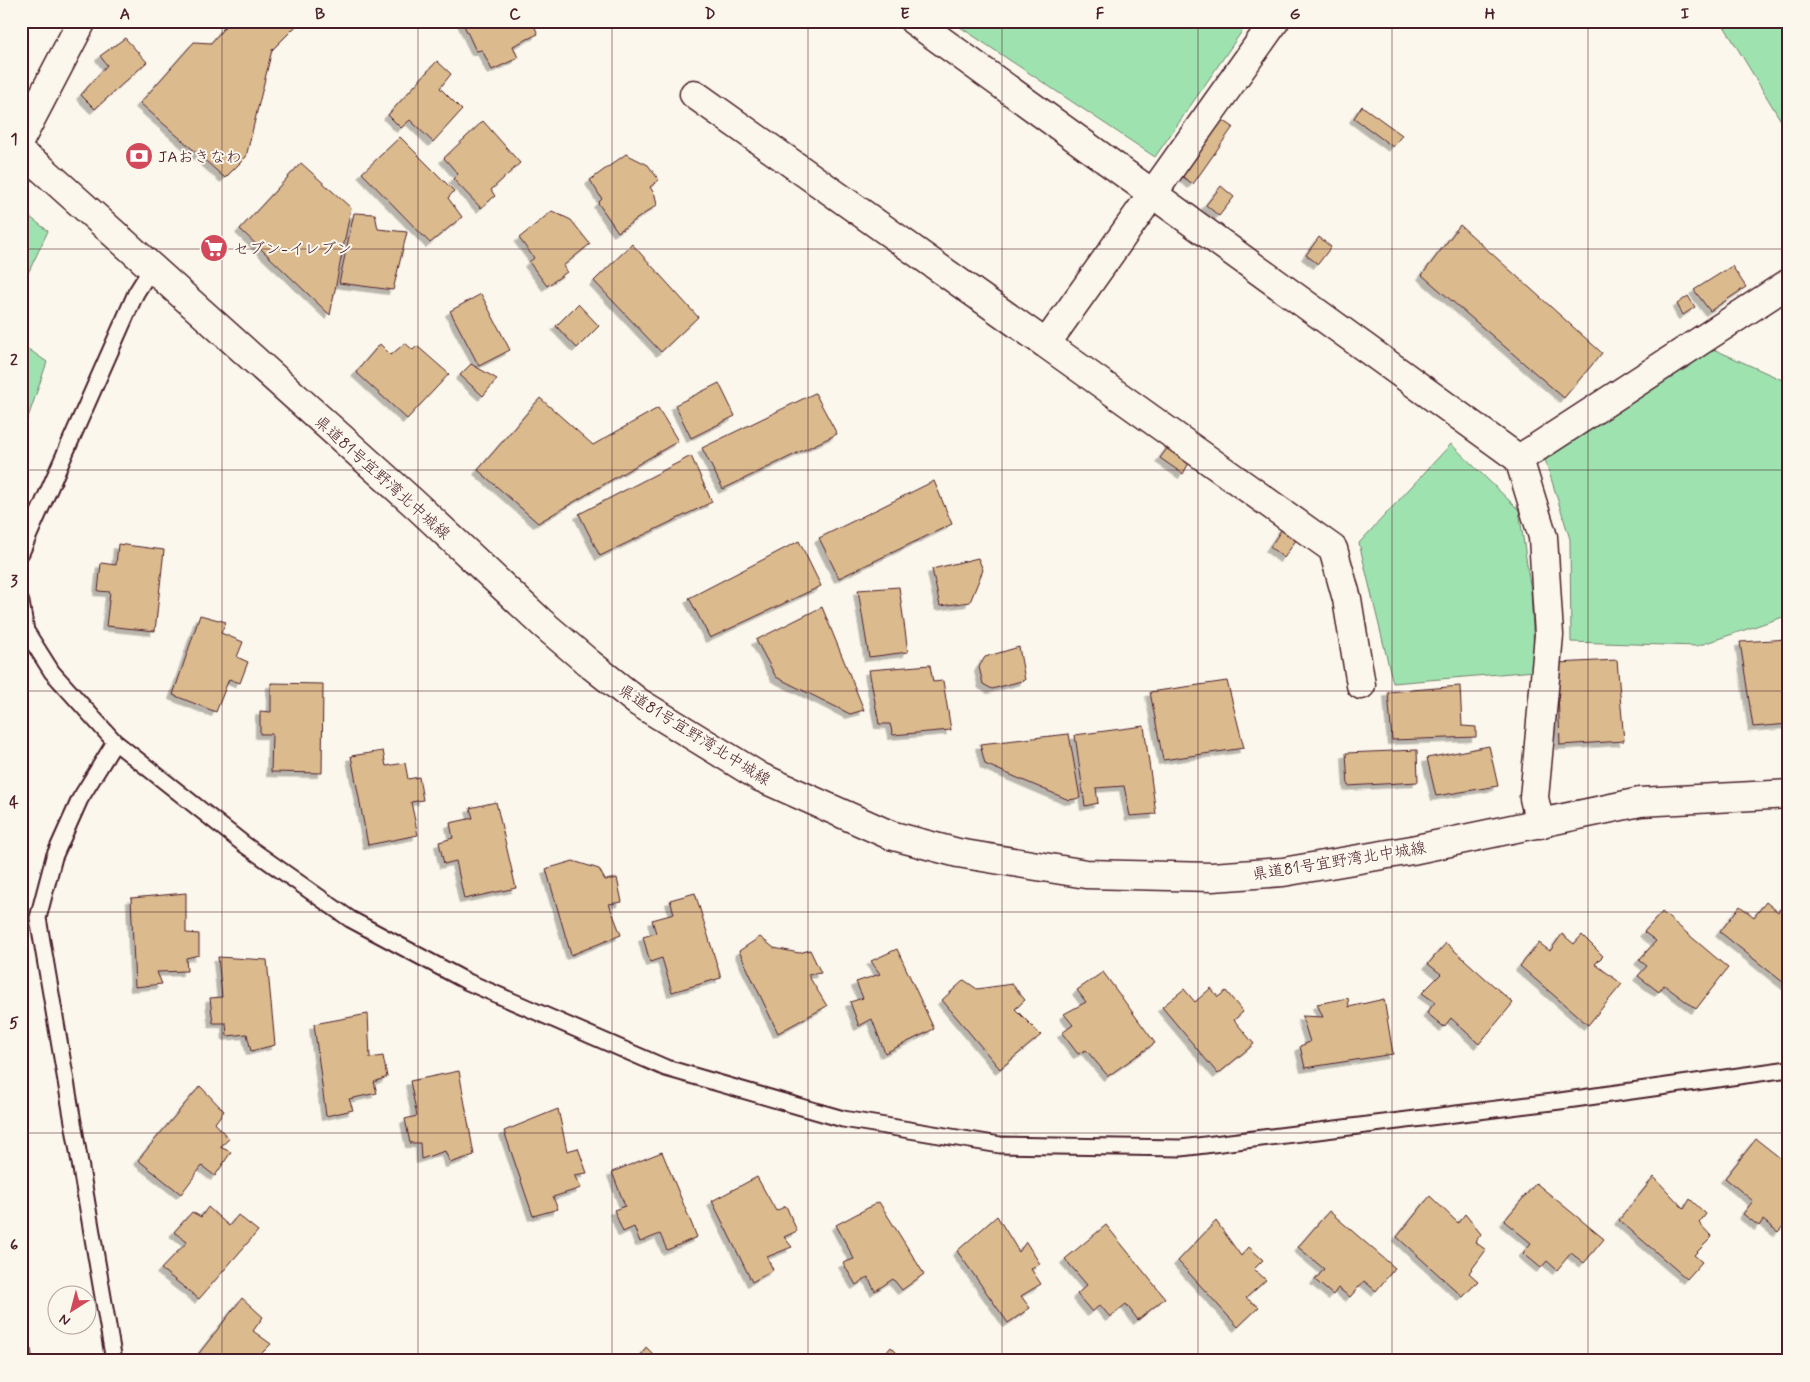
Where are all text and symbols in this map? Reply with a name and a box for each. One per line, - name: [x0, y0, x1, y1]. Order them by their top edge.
- text: A: [120, 4, 130, 25]
- text: B: [315, 4, 325, 25]
- text: C: [509, 4, 521, 25]
- text: D: [704, 4, 716, 25]
- text: E: [900, 4, 910, 25]
- text: F: [1096, 4, 1105, 25]
- text: G: [1290, 4, 1301, 25]
- text: H: [1485, 4, 1496, 25]
- text: I: [1681, 4, 1690, 25]
- text: 1: [10, 129, 18, 150]
- bank icon: JAおきなわ: [124, 141, 154, 171]
- place label: JAおきなわ: [158, 147, 242, 168]
- supermarket icon: セブン-イレブン: [199, 233, 229, 263]
- place label: セブン-イレブン: [233, 239, 352, 260]
- text: 2: [10, 350, 18, 371]
- street label: 県道81号宜野湾北中城線: [310, 411, 454, 545]
- text: 3: [10, 571, 18, 592]
- street label: 県道81号宜野湾北中城線: [614, 680, 774, 791]
- text: 4: [9, 792, 19, 813]
- street label: 県道81号宜野湾北中城線: [1251, 837, 1428, 886]
- text: 5: [9, 1013, 19, 1034]
- text: 6: [10, 1235, 18, 1256]
- north arrow: [48, 1284, 98, 1334]
- text: N: [56, 1310, 74, 1330]

